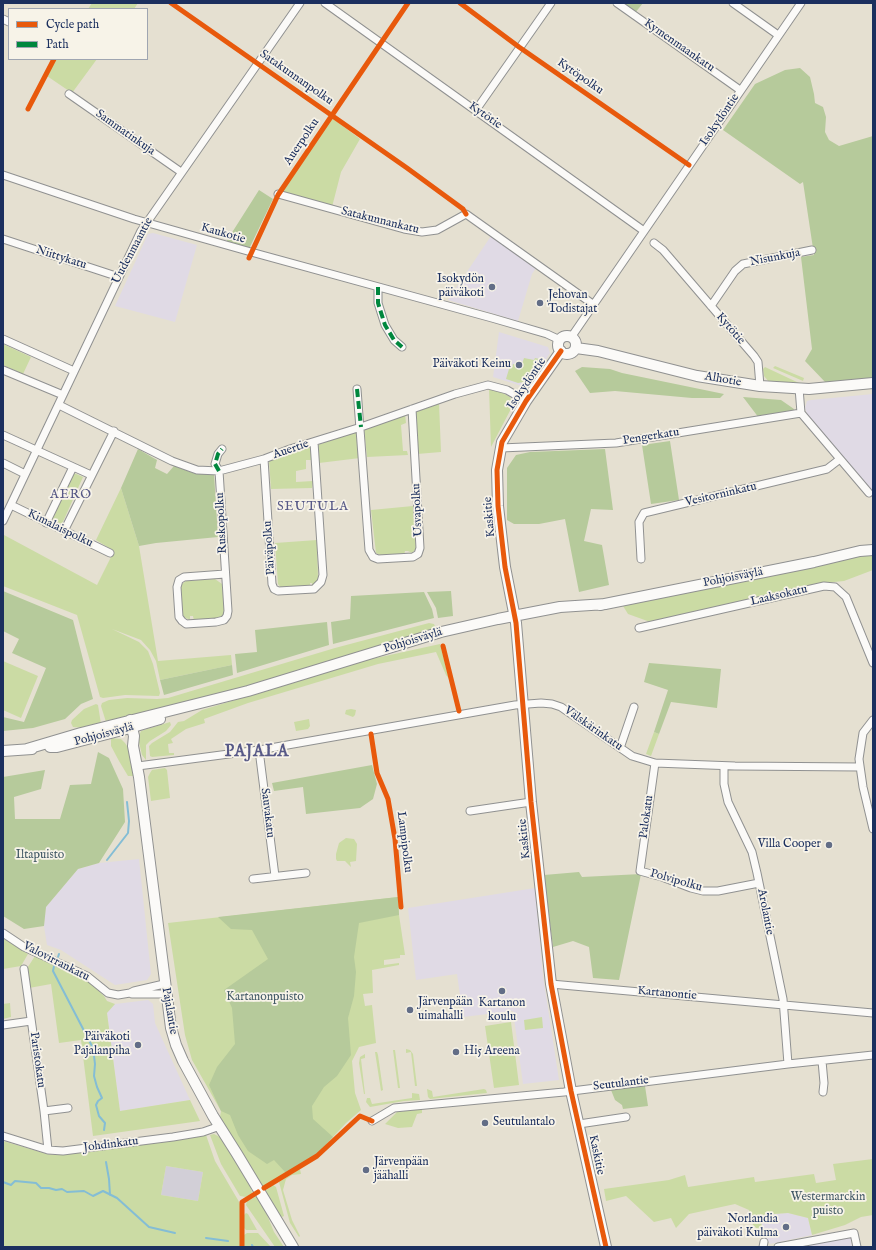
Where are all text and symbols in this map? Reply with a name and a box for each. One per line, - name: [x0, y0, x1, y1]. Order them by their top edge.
- legend: [8, 8, 148, 60]
- street label: Kymenmaankatu: [641, 16, 717, 76]
- text: Cycle path: [46, 17, 99, 32]
- text: Path: [46, 37, 69, 52]
- street label: Satakunnanpolku: [256, 47, 336, 109]
- street label: Kytöpolku: [554, 56, 606, 98]
- street label: Isokydöntie: [697, 91, 743, 149]
- street label: Kytötie: [466, 99, 504, 133]
- street label: Sammatinkuja: [92, 107, 158, 159]
- street label: Auerpolku: [281, 116, 323, 168]
- street label: Satakunnankatu: [340, 204, 420, 238]
- street label: Uudenmaantie: [109, 215, 157, 287]
- street label: Kaukotie: [199, 221, 247, 247]
- street label: Niittykatu: [34, 243, 88, 273]
- street label: Nisunkuja: [749, 246, 801, 270]
- place label: Isokydön päiväkoti: [437, 273, 484, 301]
- marker: Isokydön päiväkoti: [487, 282, 497, 292]
- place label: Jehovan Todistajat: [548, 289, 597, 317]
- marker: Jehovan Todistajat: [535, 298, 545, 308]
- street label: Kytötie: [712, 310, 748, 348]
- street label: Isokydöntie: [504, 355, 550, 413]
- place label: Päiväkoti Keinu: [433, 358, 511, 372]
- marker: Päiväkoti Keinu: [514, 360, 524, 370]
- street label: Alhotie: [704, 370, 742, 390]
- street label: Pengerkatu: [622, 425, 680, 449]
- street label: Auertie: [271, 437, 311, 463]
- street label: Vesitorninkatu: [684, 480, 758, 510]
- street label: Usvapolku: [409, 483, 427, 537]
- district label: AERO: [50, 487, 92, 503]
- street label: Ruskopolku: [213, 492, 231, 554]
- street label: Kaskitie: [481, 496, 499, 538]
- district label: SEUTULA: [277, 499, 349, 515]
- street label: Kimalaispolku: [25, 507, 95, 551]
- street label: Päiväpolku: [261, 520, 279, 576]
- street label: Pohjoisväylä: [702, 565, 764, 591]
- street label: Laaksokatu: [749, 582, 809, 610]
- street label: Pohjoisväylä: [382, 625, 444, 657]
- street label: Välskärinkatu: [561, 704, 625, 754]
- street label: Pohjoisväylä: [73, 720, 135, 750]
- district label: PAJALA: [225, 743, 289, 763]
- street label: Sauvakatu: [257, 787, 277, 839]
- street label: Palokatu: [637, 794, 657, 840]
- street label: Lampipolku: [393, 811, 415, 873]
- street label: Kaskitie: [516, 818, 534, 860]
- place label: Villa Cooper: [758, 838, 821, 852]
- marker: Villa Cooper: [824, 840, 834, 850]
- park label: Iltapuisto: [16, 849, 64, 863]
- street label: Polvipolku: [648, 867, 704, 895]
- street label: Arolantie: [753, 888, 777, 936]
- street label: Valovirrankatu: [20, 939, 92, 985]
- street label: Kartanontie: [637, 984, 697, 1004]
- street label: Pajalantie: [158, 986, 180, 1036]
- marker: Kartanon koulu: [497, 986, 507, 996]
- park label: Kartanonpuisto: [226, 991, 304, 1005]
- place label: Järvenpään uimahalli: [418, 996, 473, 1024]
- place label: Kartanon koulu: [479, 997, 525, 1025]
- marker: Järvenpään uimahalli: [405, 1005, 415, 1015]
- street label: Paristokatu: [26, 1031, 48, 1089]
- place label: Päiväkoti Pajalanpiha: [74, 1031, 130, 1059]
- marker: Päiväkoti Pajalanpiha: [133, 1040, 143, 1050]
- place label: Hi5 Areena: [464, 1045, 520, 1059]
- marker: Hi5 Areena: [451, 1047, 461, 1057]
- street label: Seutulantie: [592, 1073, 650, 1095]
- place label: Seutulantalo: [493, 1116, 555, 1130]
- marker: Seutulantalo: [480, 1118, 490, 1128]
- street label: Johdinkatu: [83, 1134, 139, 1156]
- street label: Kaskitie: [585, 1134, 607, 1176]
- place label: Järvenpään jäähalli: [374, 1156, 429, 1184]
- marker: Järvenpään jäähalli: [361, 1165, 371, 1175]
- park label: Westermarckin puisto: [791, 1191, 865, 1219]
- place label: Norlandia päiväkoti Kulma: [697, 1213, 778, 1241]
- marker: Norlandia päiväkoti Kulma: [781, 1222, 791, 1232]

